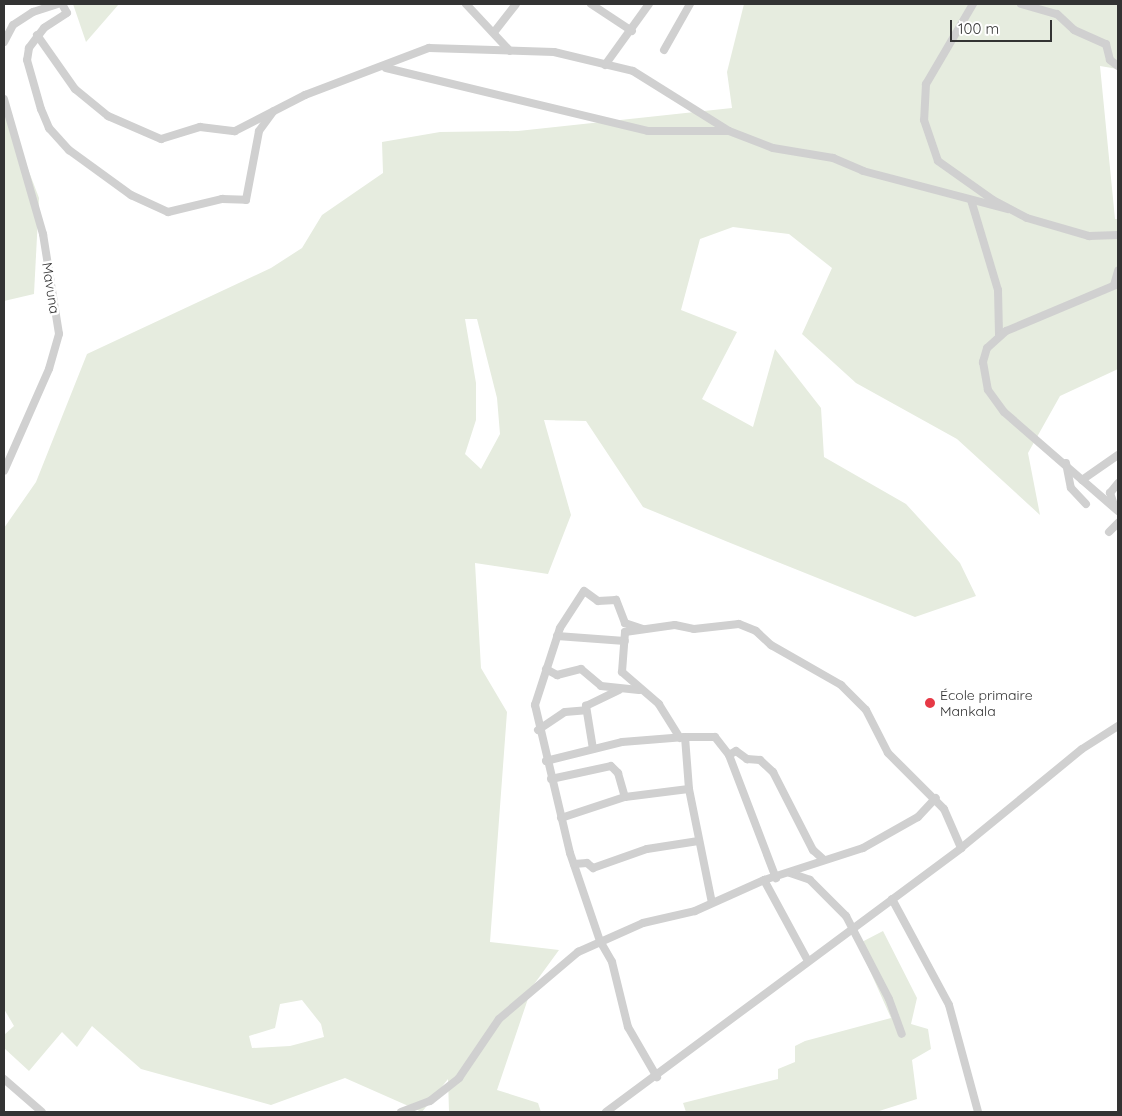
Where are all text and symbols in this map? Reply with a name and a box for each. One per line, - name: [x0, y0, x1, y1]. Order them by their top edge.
- scale bar: [952, 10, 1054, 42]
- text: 100 m: [958, 19, 999, 38]
- street label: Mavuna: [39, 261, 63, 315]
- place label: École primaire Mankala: [940, 687, 1033, 720]
- marker: École primaire Mankala: [924, 697, 936, 709]

